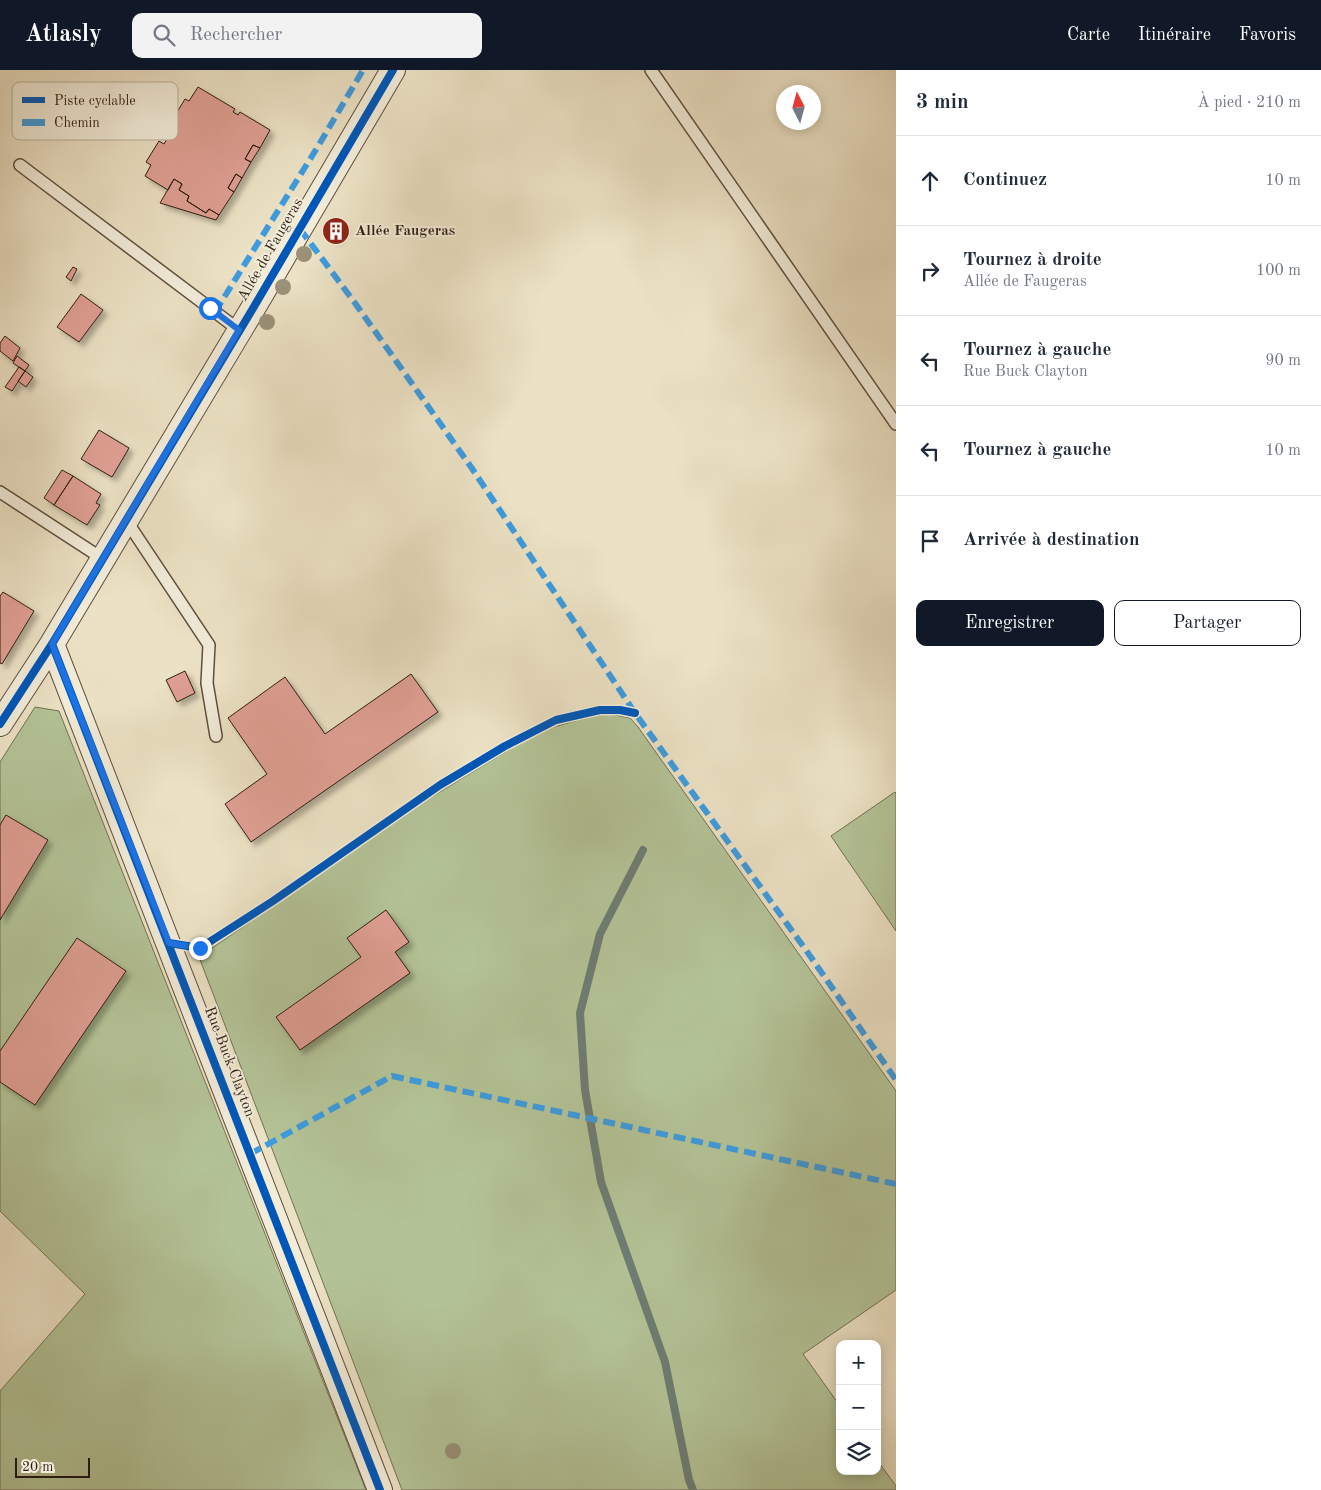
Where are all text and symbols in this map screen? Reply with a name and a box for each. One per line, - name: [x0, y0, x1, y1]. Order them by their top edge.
- search box: [132, 13, 482, 58]
- icon: search: [150, 21, 178, 49]
- text: Atlasly: [25, 23, 102, 47]
- text: Rechercher: [190, 26, 282, 45]
- text: Carte: [1067, 26, 1110, 44]
- text: Itinéraire: [1138, 26, 1211, 44]
- text: Favoris: [1239, 26, 1296, 44]
- legend: [12, 82, 178, 140]
- north arrow: [776, 85, 821, 130]
- text: 3 min: [916, 92, 969, 113]
- text: Piste cyclable: [54, 94, 136, 108]
- text: À pied · 210 m: [1198, 95, 1301, 111]
- text: Chemin: [54, 116, 100, 130]
- icon: ahead: [916, 167, 944, 195]
- text: Continuez: [963, 171, 1047, 190]
- text: 10 m: [1265, 173, 1301, 189]
- street label: Allée de Faugeras: [235, 196, 307, 304]
- building icon: Allée Faugeras: [321, 216, 351, 246]
- place label: Allée Faugeras: [355, 224, 455, 239]
- text: Tournez à droite: [963, 251, 1102, 270]
- icon: right: [916, 257, 944, 285]
- text: 100 m: [1256, 263, 1301, 279]
- text: Allée de Faugeras: [963, 274, 1087, 290]
- route start: [199, 297, 222, 320]
- text: Tournez à gauche: [963, 341, 1111, 360]
- icon: left: [916, 347, 944, 375]
- text: 90 m: [1265, 353, 1301, 369]
- text: Rue Buck Clayton: [963, 364, 1088, 380]
- icon: left: [916, 437, 944, 465]
- text: Tournez à gauche: [963, 441, 1111, 460]
- text: 10 m: [1265, 443, 1301, 459]
- icon: arrive: [916, 527, 944, 555]
- text: Arrivée à destination: [963, 531, 1139, 550]
- button: Enregistrer: [916, 600, 1104, 646]
- button: Partager: [1114, 600, 1301, 646]
- route end: [189, 937, 212, 960]
- street label: Rue Buck Clayton: [201, 1005, 257, 1119]
- map controls: [836, 1340, 881, 1475]
- button: +: [836, 1340, 881, 1385]
- button: −: [836, 1385, 881, 1430]
- button: layers: [836, 1430, 881, 1475]
- scale bar: [15, 1455, 90, 1478]
- text: 20 m: [22, 1460, 53, 1474]

